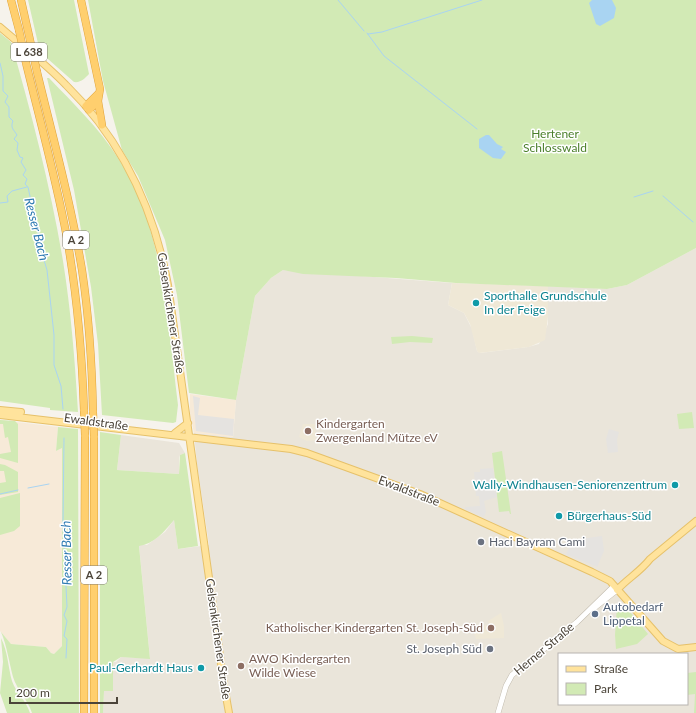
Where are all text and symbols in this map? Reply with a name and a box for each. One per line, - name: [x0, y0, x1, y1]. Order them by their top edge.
- road number: L 638: [11, 43, 47, 61]
- park label: Hertener Schlosswald: [523, 126, 587, 155]
- water label: Resser Bach: [21, 196, 53, 262]
- road number: A 2: [63, 231, 89, 249]
- street label: Gelsenkirchener Straße: [155, 251, 188, 374]
- place label: Sporthalle Grundschule In der Feige: [484, 288, 607, 317]
- marker: Sporthalle Grundschule In der Feige: [471, 298, 481, 308]
- street label: Ewaldstraße: [63, 410, 129, 433]
- place label: Kindergarten Zwergenland Mütze eV: [316, 416, 438, 445]
- marker: Kindergarten Zwergenland Mütze eV: [303, 426, 313, 436]
- street label: Ewaldstraße: [376, 472, 442, 509]
- place label: Wally-Windhausen-Seniorenzentrum: [473, 477, 667, 492]
- marker: Wally-Windhausen-Seniorenzentrum: [670, 480, 680, 490]
- place label: Bürgerhaus-Süd: [567, 508, 651, 523]
- marker: Bürgerhaus-Süd: [554, 511, 564, 521]
- water label: Resser Bach: [57, 521, 75, 585]
- place label: Haci Bayram Cami: [489, 534, 585, 549]
- marker: Haci Bayram Cami: [476, 537, 486, 547]
- road number: A 2: [81, 566, 107, 584]
- street label: Gelsenkirchener Straße: [203, 577, 234, 701]
- place label: Autobedarf Lippetal: [603, 599, 664, 628]
- marker: Autobedarf Lippetal: [590, 609, 600, 619]
- street label: Herner Straße: [511, 619, 577, 678]
- place label: Katholischer Kindergarten St. Joseph-Süd: [266, 620, 483, 635]
- marker: Katholischer Kindergarten St. Joseph-Süd: [486, 623, 496, 633]
- place label: St. Joseph Süd: [406, 641, 482, 656]
- marker: St. Joseph Süd: [485, 644, 495, 654]
- place label: AWO Kindergarten Wilde Wiese: [249, 651, 350, 680]
- legend: [558, 653, 688, 705]
- place label: Paul-Gerhardt Haus: [89, 660, 193, 675]
- marker: AWO Kindergarten Wilde Wiese: [236, 661, 246, 671]
- text: Straße: [594, 661, 628, 676]
- marker: Paul-Gerhardt Haus: [196, 663, 206, 673]
- scale bar: [10, 679, 117, 705]
- text: Park: [594, 681, 618, 696]
- text: 200 m: [16, 685, 50, 700]

